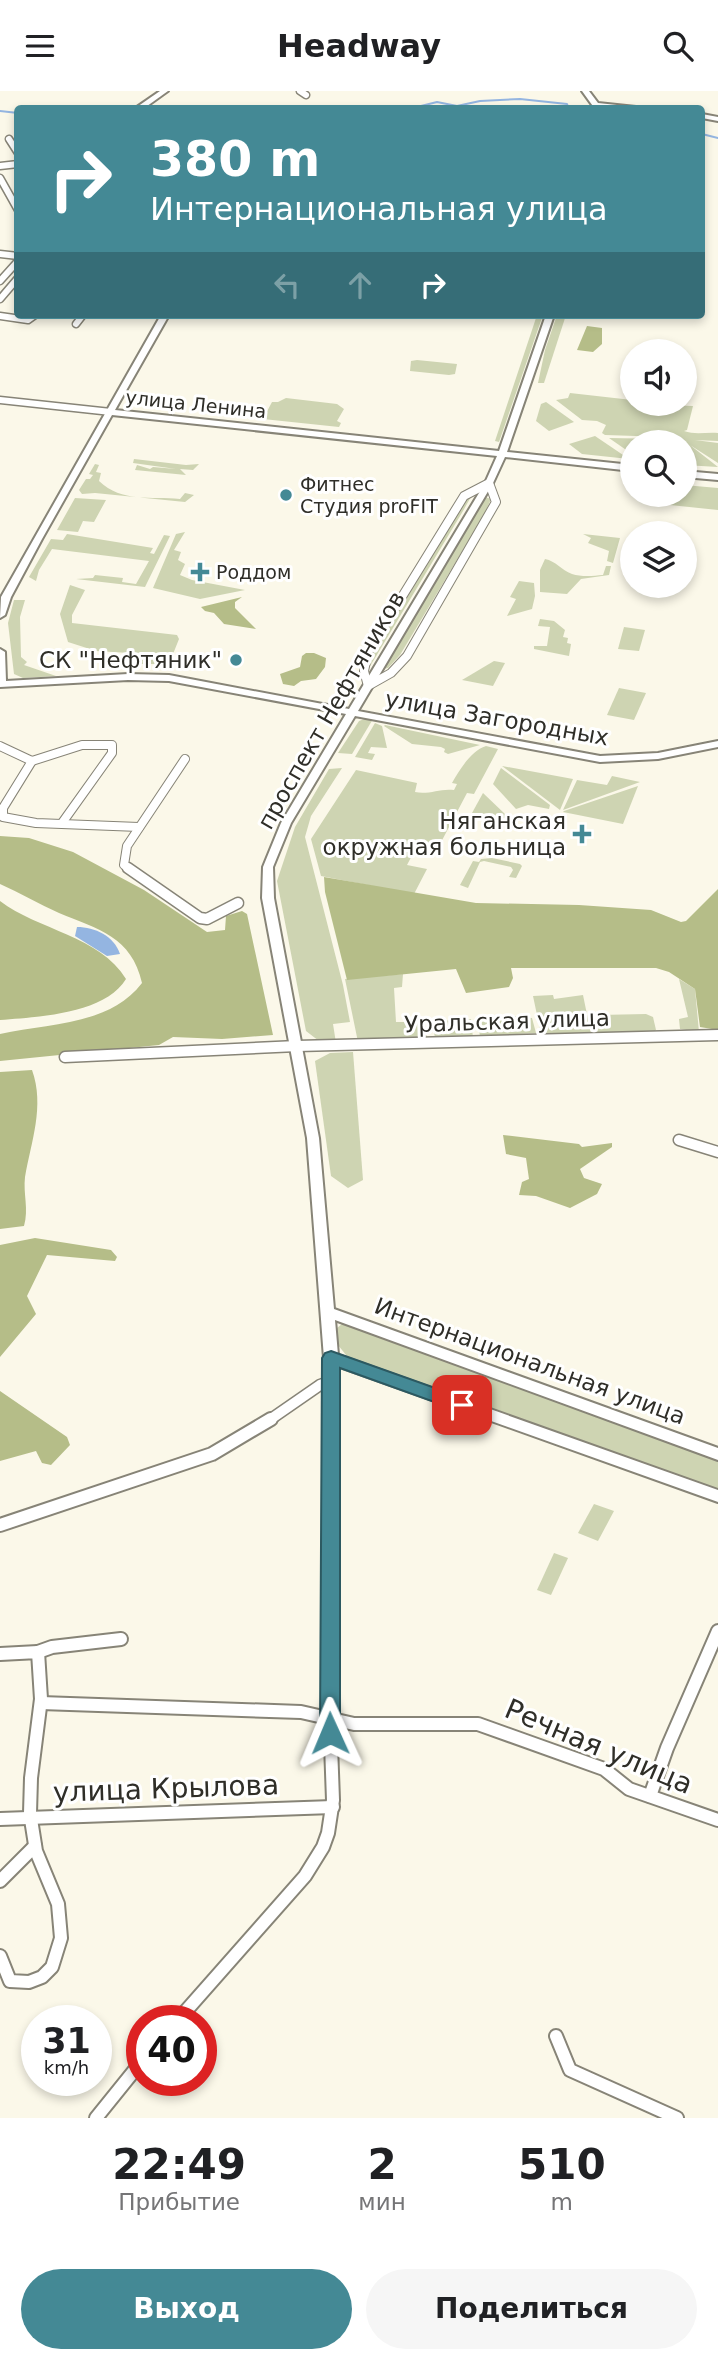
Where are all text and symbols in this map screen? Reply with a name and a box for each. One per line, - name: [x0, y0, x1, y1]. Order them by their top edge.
- icon: menu: [21, 27, 59, 65]
- text: Headway: [277, 27, 441, 65]
- icon: search: [659, 27, 697, 65]
- text: 380 m: [150, 131, 320, 188]
- icon: right: [35, 133, 126, 224]
- text: Интернациональная улица: [150, 190, 608, 228]
- icon: left: [268, 266, 306, 304]
- icon: ahead: [341, 266, 379, 304]
- icon: right: [414, 266, 452, 304]
- map controls: [620, 339, 697, 598]
- button: sound: [620, 339, 697, 416]
- street label: улица Ленина: [125, 386, 267, 422]
- button: search: [620, 430, 697, 507]
- place label: Фитнес Студия proFIT: [300, 473, 438, 517]
- marker: Фитнес Студия proFIT: [278, 487, 294, 503]
- button: layers: [620, 521, 697, 598]
- place label: Роддом: [216, 561, 291, 583]
- marker: Роддом: [190, 562, 210, 582]
- street label: проспект Нефтяников: [252, 587, 410, 833]
- place label: СК "Нефтяник": [39, 647, 222, 673]
- marker: СК "Нефтяник": [228, 652, 244, 668]
- street label: улица Загородных: [383, 686, 611, 750]
- place label: Няганская окружная больница: [323, 808, 566, 860]
- marker: Няганская окружная больница: [572, 824, 592, 844]
- street label: Уральская улица: [404, 1004, 610, 1038]
- street label: Интернациональная улица: [371, 1293, 689, 1429]
- pin: [432, 1375, 492, 1435]
- icon: arrive: [443, 1386, 481, 1424]
- street label: Речная улица: [500, 1692, 698, 1801]
- position arrow: [293, 1696, 367, 1770]
- street label: улица Крылова: [52, 1768, 280, 1809]
- speed limit sign: 40: [126, 2005, 217, 2096]
- text: 31: [42, 2021, 91, 2061]
- text: km/h: [44, 2057, 89, 2078]
- text: 22:49: [112, 2140, 246, 2189]
- text: 2: [367, 2140, 397, 2189]
- text: 510: [518, 2140, 606, 2189]
- text: Прибытие: [118, 2189, 240, 2215]
- text: мин: [358, 2189, 406, 2215]
- text: m: [551, 2189, 573, 2215]
- button: Выход: [21, 2269, 352, 2349]
- button: Поделиться: [366, 2269, 697, 2349]

